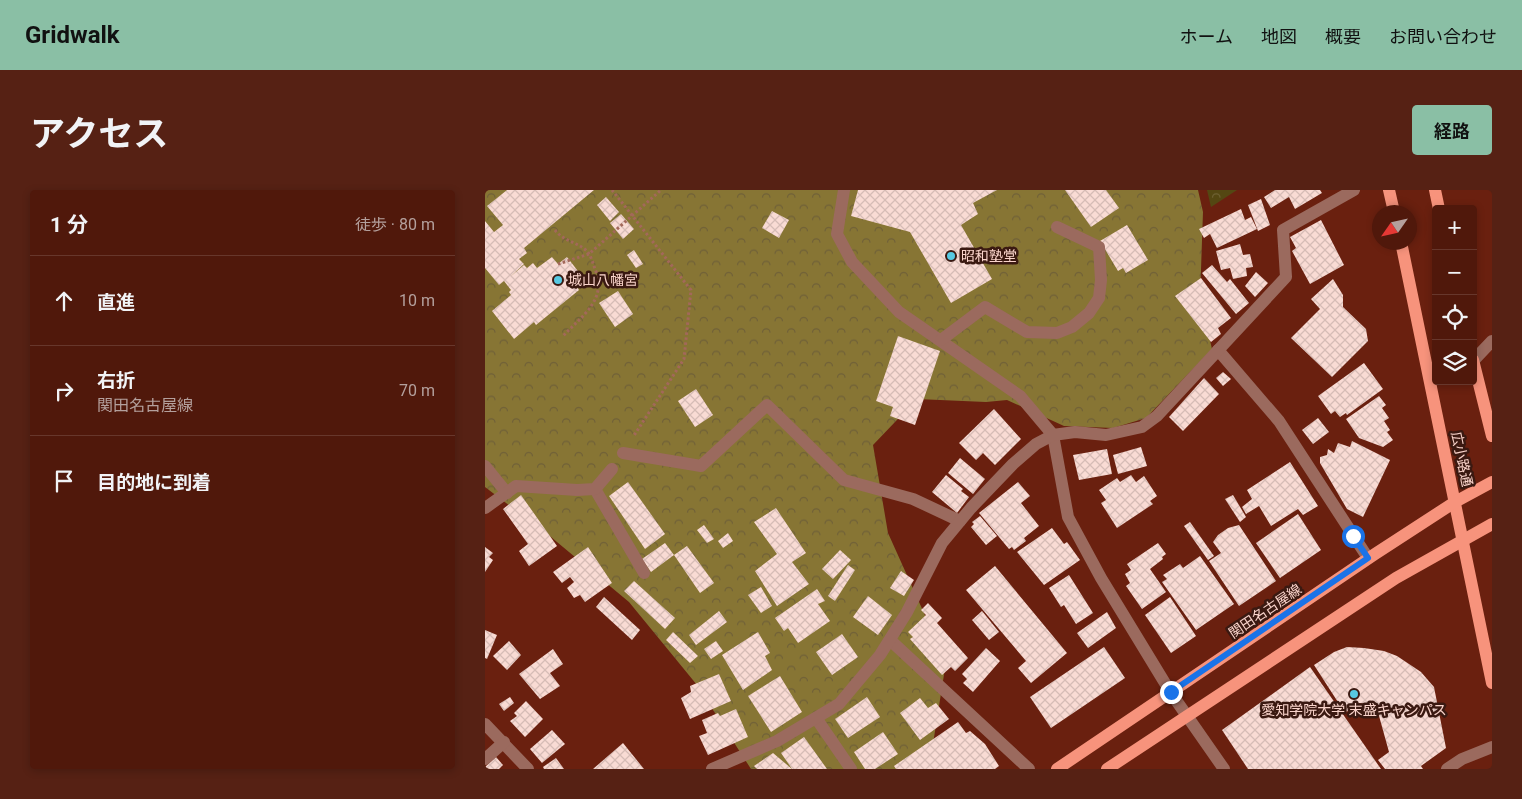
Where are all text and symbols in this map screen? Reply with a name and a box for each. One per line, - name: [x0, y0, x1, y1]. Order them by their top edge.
- text: Gridwalk: [25, 21, 120, 49]
- text: ホーム: [1180, 26, 1233, 47]
- text: 地図: [1261, 26, 1297, 47]
- text: 概要: [1325, 26, 1361, 47]
- text: お問い合わせ: [1389, 26, 1497, 47]
- button: 経路: [1412, 105, 1492, 155]
- text: アクセス: [30, 114, 168, 155]
- north arrow: [1372, 205, 1417, 250]
- map controls: [1432, 205, 1477, 385]
- button: +: [1432, 205, 1477, 250]
- text: 1 分: [50, 213, 88, 237]
- text: 徒歩 · 80 m: [355, 215, 435, 234]
- place label: 昭和塾堂: [961, 248, 1017, 264]
- marker: 昭和塾堂: [945, 250, 957, 262]
- button: −: [1432, 250, 1477, 295]
- place label: 城山八幡宮: [568, 272, 638, 288]
- marker: 城山八幡宮: [552, 274, 564, 286]
- icon: ahead: [50, 287, 78, 315]
- text: 直進: [97, 291, 135, 314]
- text: 10 m: [399, 291, 435, 310]
- button: locate: [1432, 295, 1477, 340]
- button: layers: [1432, 340, 1477, 385]
- text: 右折: [97, 369, 135, 392]
- icon: right: [50, 377, 78, 405]
- text: 70 m: [399, 381, 435, 400]
- text: 関田名古屋線: [97, 396, 193, 415]
- street label: 広小路通: [1448, 430, 1476, 488]
- icon: arrive: [50, 467, 78, 495]
- text: 目的地に到着: [97, 471, 211, 494]
- route start: [1342, 525, 1365, 548]
- street label: 関田名古屋線: [1226, 581, 1304, 641]
- route end: [1160, 681, 1183, 704]
- marker: 愛知学院大学 末盛キャンパス: [1348, 688, 1360, 700]
- place label: 愛知学院大学 末盛キャンパス: [1261, 702, 1447, 718]

